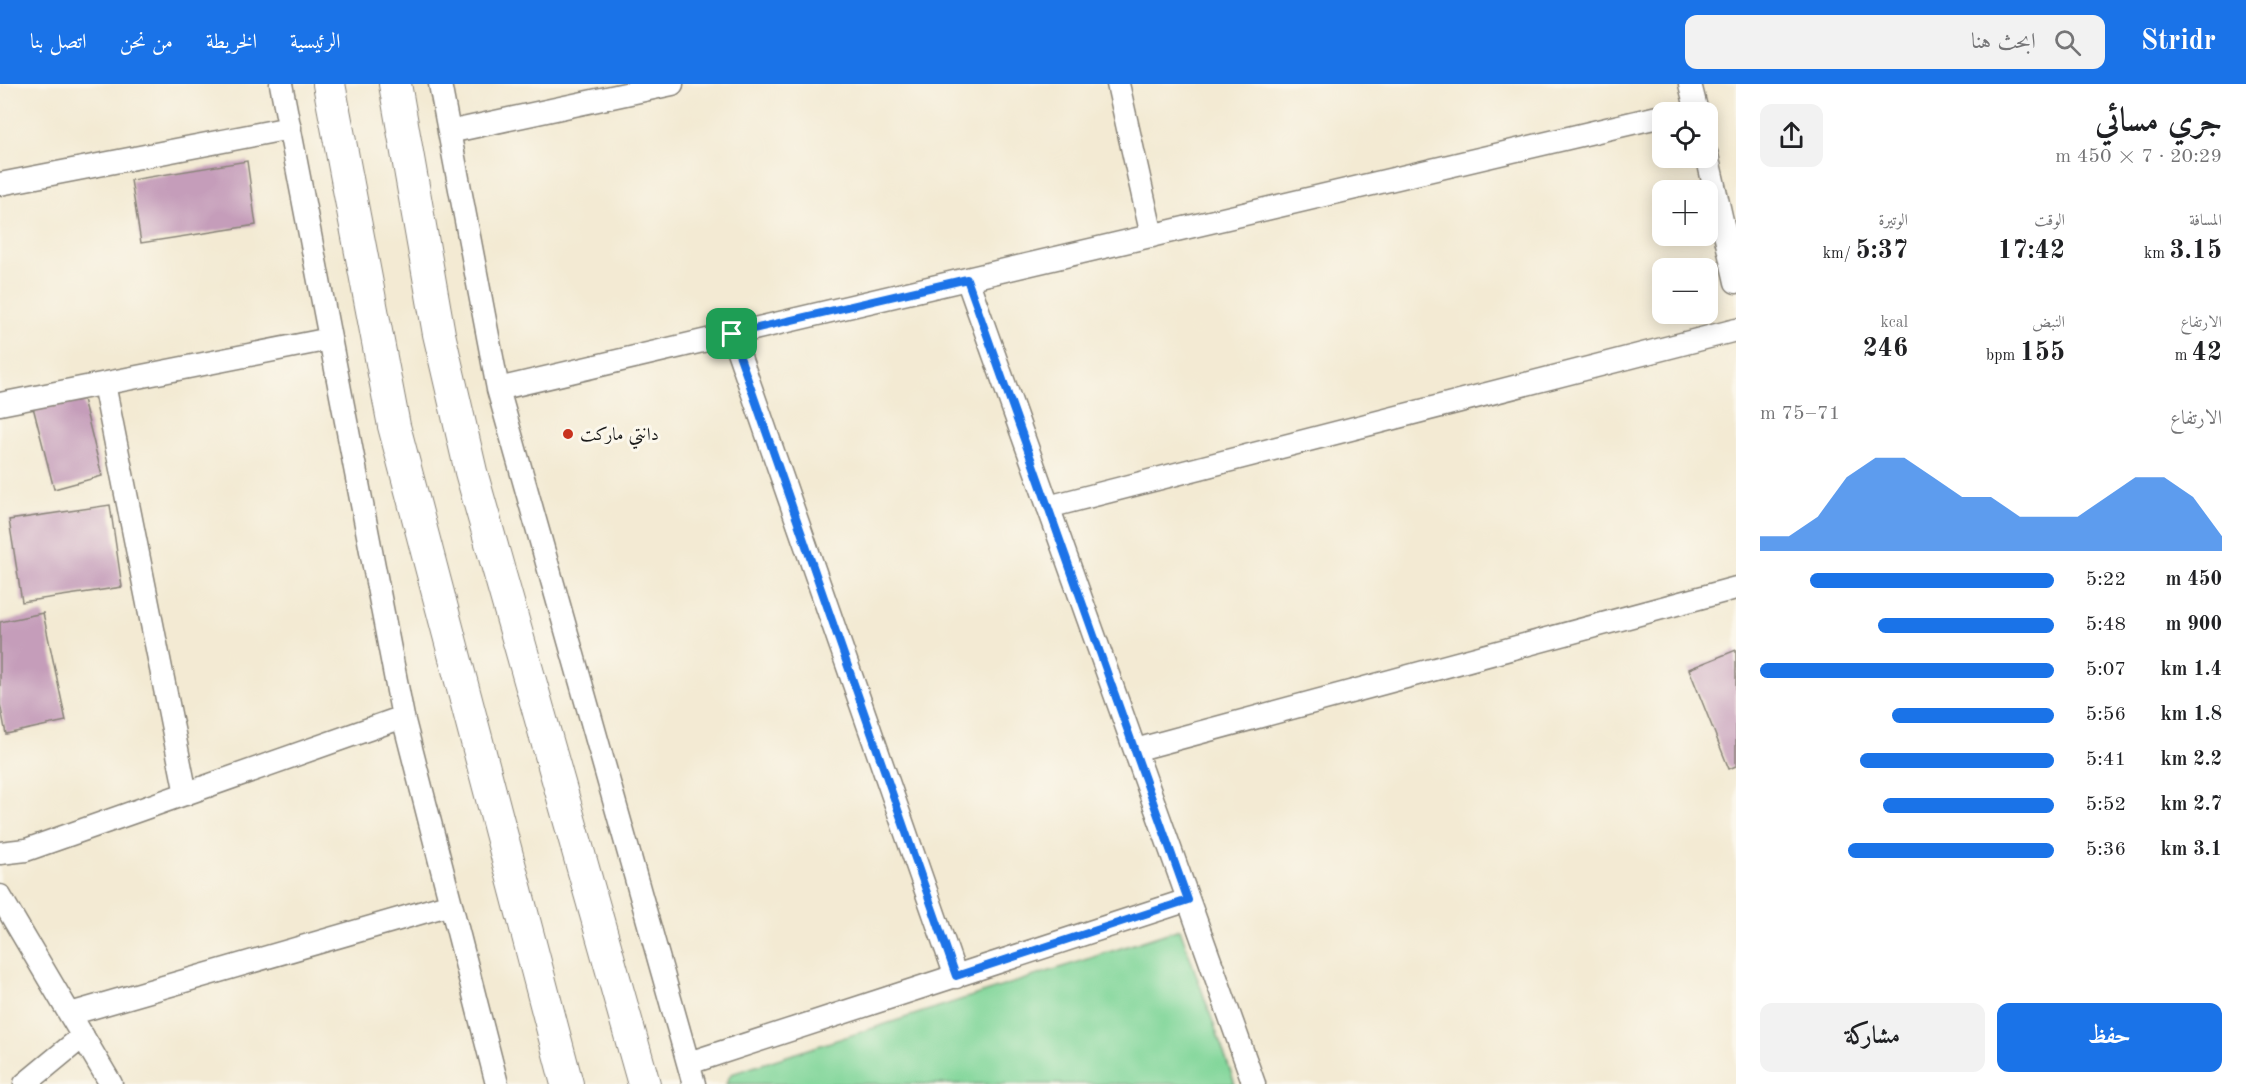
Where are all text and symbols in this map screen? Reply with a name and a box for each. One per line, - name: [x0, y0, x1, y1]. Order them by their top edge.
- search box: [1685, 15, 2105, 69]
- icon: search: [2051, 26, 2084, 59]
- text: Stridr: [2141, 28, 2216, 56]
- text: ابحث هنا: [1971, 31, 2036, 53]
- text: اتصل بنا: [30, 32, 87, 53]
- text: من نحن: [120, 32, 173, 53]
- text: الخريطة: [206, 32, 257, 53]
- text: الرئيسية: [290, 32, 341, 53]
- map controls: [1652, 102, 1718, 324]
- button: locate: [1652, 102, 1718, 168]
- button: share: [1760, 104, 1823, 167]
- text: جري مسائي: [2095, 106, 2222, 139]
- text: 20:29 · 7 × 450 m: [2055, 147, 2222, 167]
- button: +: [1652, 180, 1718, 246]
- text: الوتيرة: [1878, 213, 1908, 229]
- text: الوقت: [2034, 213, 2065, 229]
- text: المسافة: [2189, 213, 2222, 229]
- text: 5:37: [1855, 238, 1908, 264]
- text: 17:42: [1997, 238, 2065, 264]
- text: 3.15: [2169, 238, 2222, 264]
- text: /km: [1823, 246, 1855, 262]
- text: km: [2144, 246, 2169, 262]
- button: −: [1652, 258, 1718, 324]
- pin: [706, 308, 757, 359]
- text: kcal: [1880, 315, 1908, 331]
- text: النبض: [2032, 315, 2065, 331]
- text: الارتفاع: [2180, 315, 2222, 331]
- icon: arrive: [715, 317, 748, 350]
- text: 246: [1863, 336, 1908, 362]
- text: 155: [2020, 340, 2065, 366]
- text: 42: [2192, 340, 2222, 366]
- text: bpm: [1986, 348, 2020, 364]
- text: m: [2175, 348, 2192, 364]
- text: 71–75 m: [1760, 404, 1840, 424]
- text: الارتفاع: [2170, 409, 2222, 429]
- place label: دانتي ماركت: [580, 426, 659, 450]
- marker: دانتي ماركت: [561, 427, 575, 441]
- text: 5:22: [2086, 570, 2126, 590]
- text: 450 m: [2166, 570, 2222, 590]
- text: 5:48: [2086, 615, 2126, 635]
- text: 900 m: [2166, 615, 2222, 635]
- text: 5:07: [2086, 660, 2126, 680]
- text: 1.4 km: [2160, 660, 2222, 680]
- text: 5:56: [2086, 705, 2126, 725]
- text: 1.8 km: [2160, 705, 2222, 725]
- text: 5:41: [2086, 750, 2126, 770]
- text: 2.2 km: [2160, 750, 2222, 770]
- text: 5:52: [2086, 795, 2126, 815]
- text: 2.7 km: [2160, 795, 2222, 815]
- text: 5:36: [2086, 840, 2126, 860]
- text: 3.1 km: [2160, 840, 2222, 860]
- button: مشاركة: [1760, 1003, 1985, 1072]
- button: حفظ: [1997, 1003, 2222, 1072]

